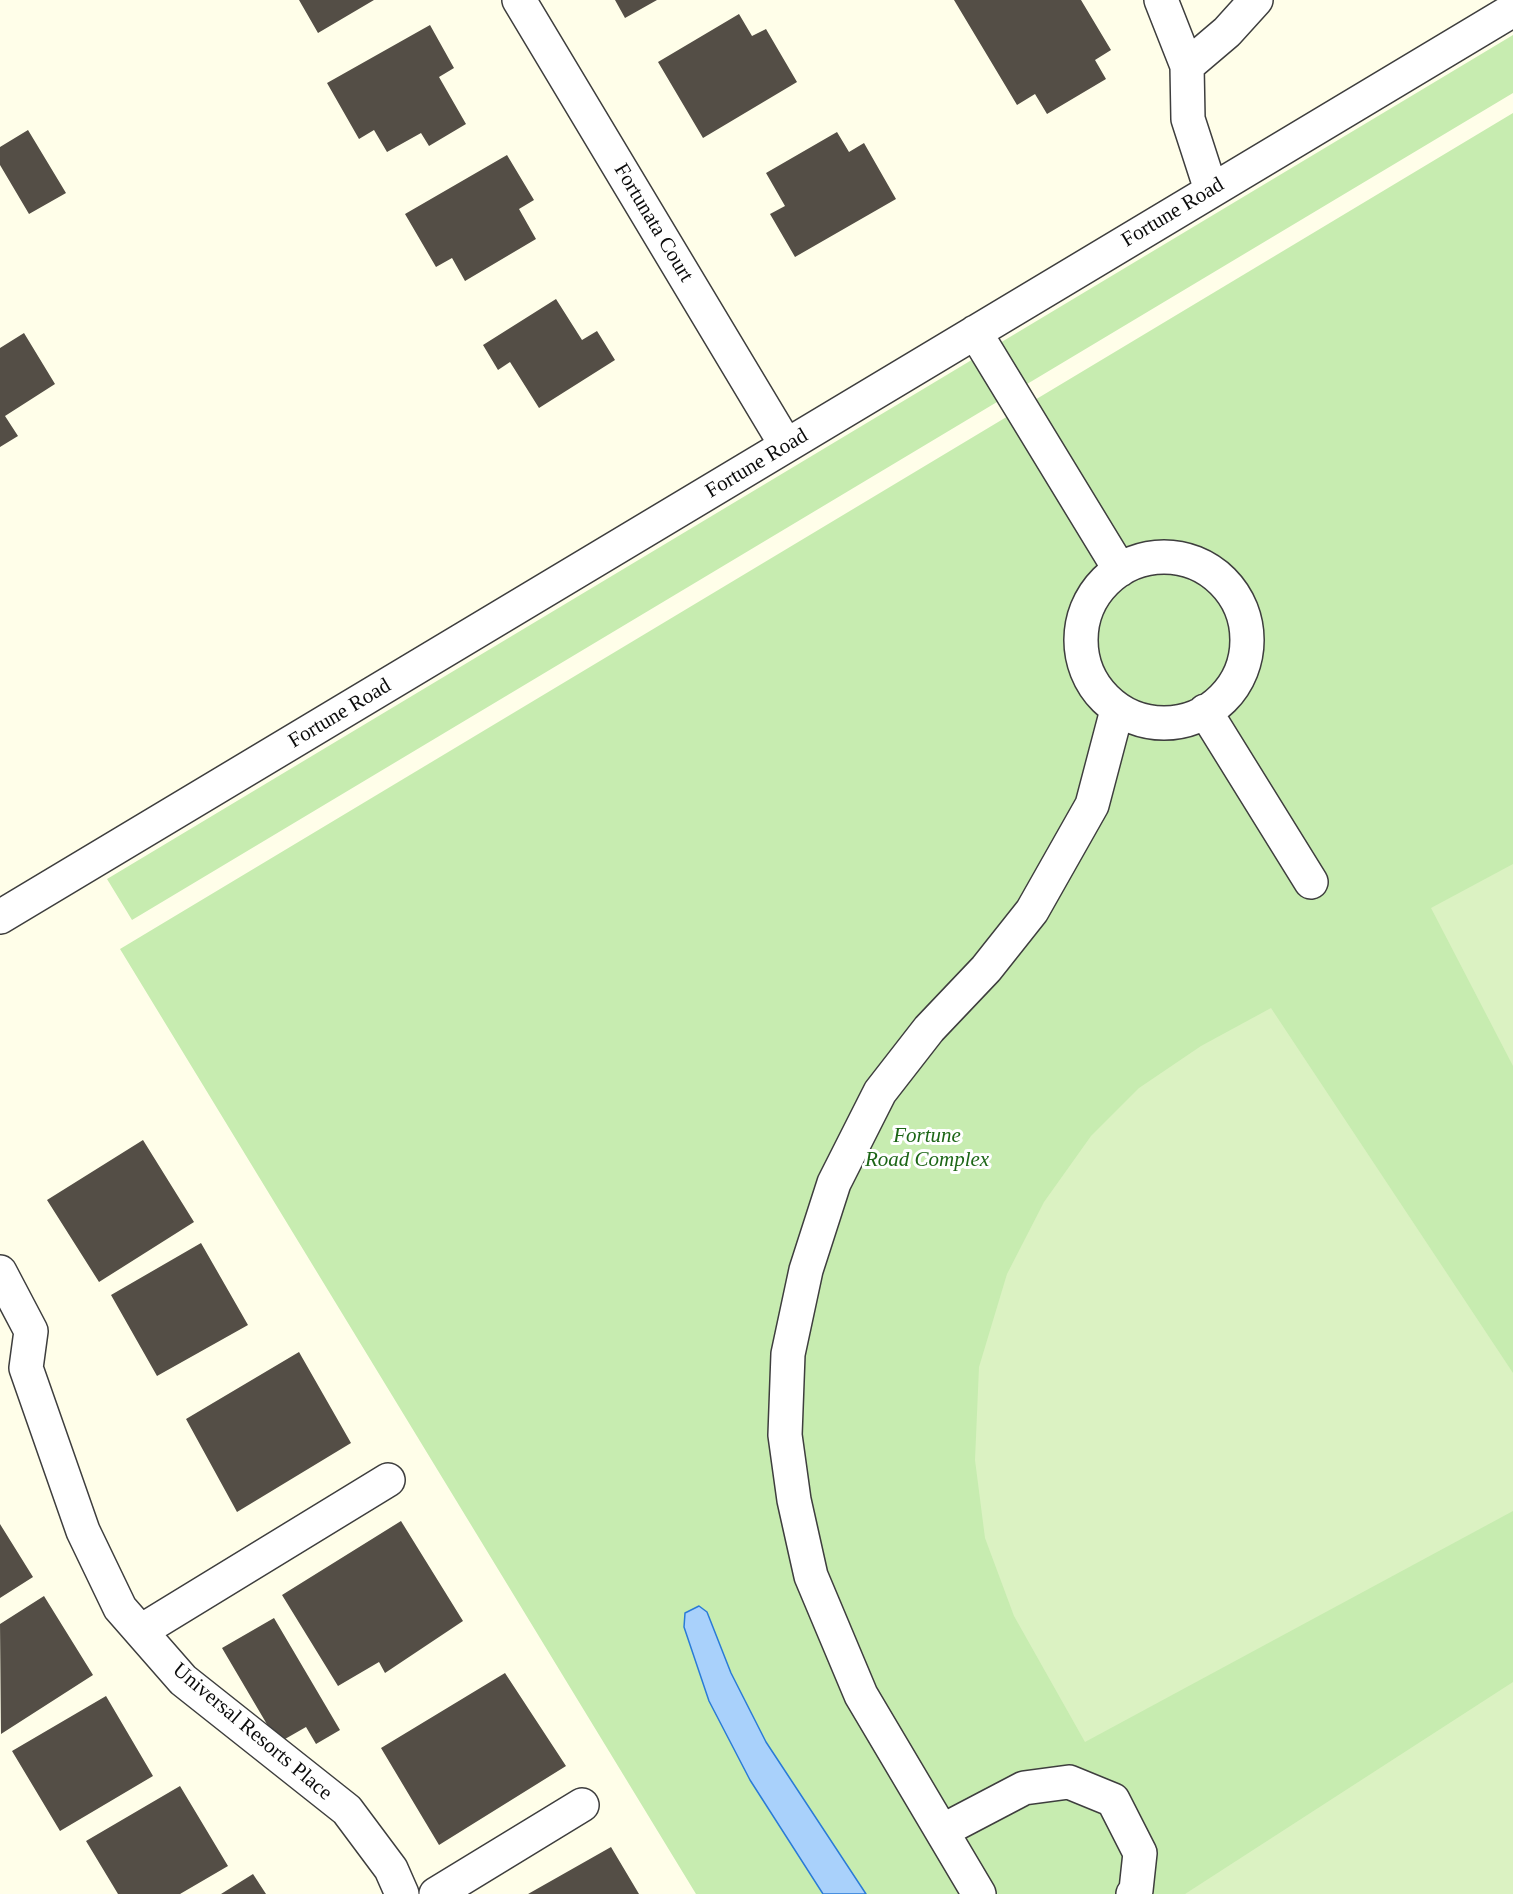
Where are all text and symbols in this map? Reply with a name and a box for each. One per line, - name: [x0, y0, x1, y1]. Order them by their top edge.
- street label: Fortunata Court: [608, 159, 698, 287]
- street label: Fortune Road: [1117, 173, 1229, 253]
- street label: Fortune Road: [701, 424, 813, 504]
- street label: Fortune Road: [284, 674, 396, 754]
- park label: Fortune Road Complex: [865, 1123, 989, 1173]
- street label: Universal Resorts Place: [167, 1658, 337, 1806]

